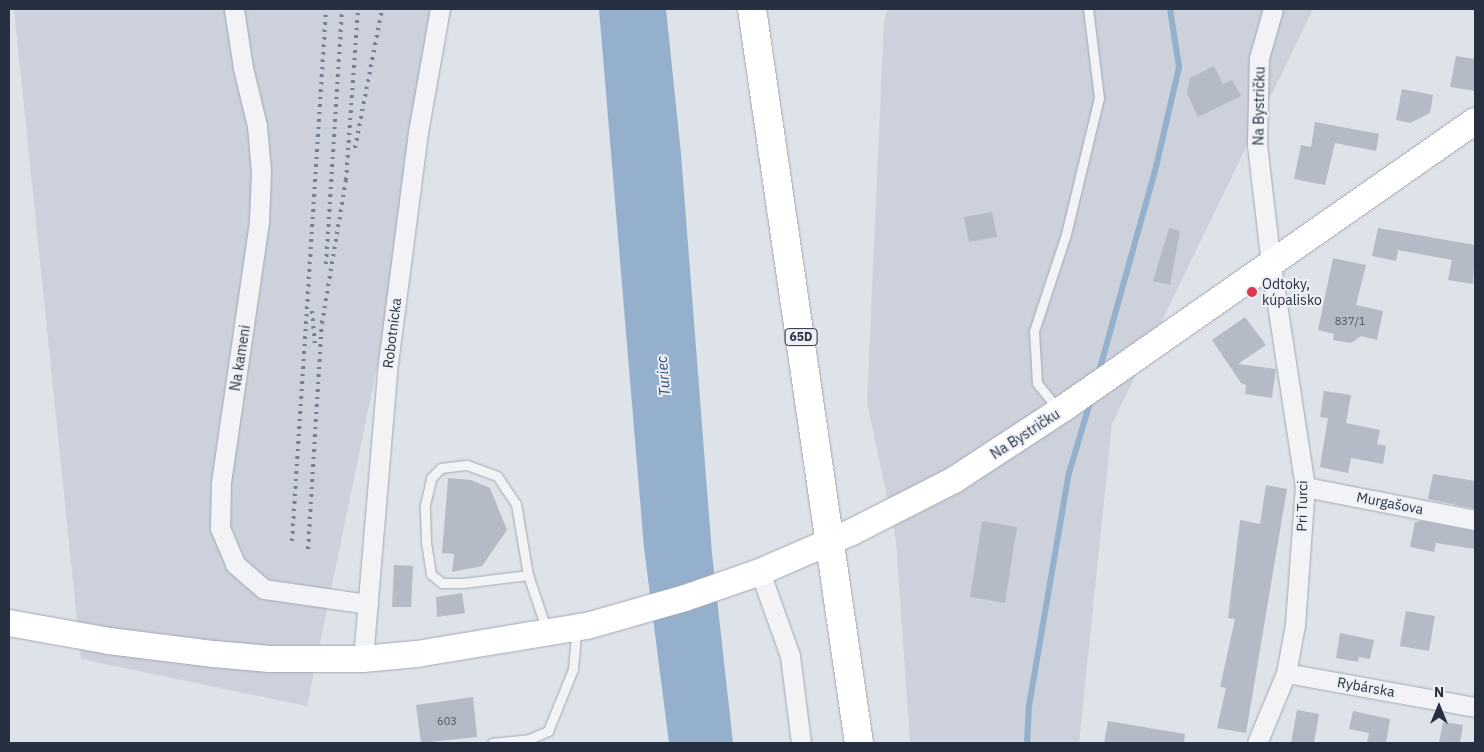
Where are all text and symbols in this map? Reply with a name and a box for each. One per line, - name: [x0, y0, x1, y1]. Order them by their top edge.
- street label: Na Bystričku: [1250, 66, 1268, 146]
- place label: Odtoky, kúpalisko: [1262, 276, 1322, 308]
- marker: Odtoky, kúpalisko: [1246, 286, 1258, 298]
- street label: Robotnícka: [379, 297, 405, 369]
- house number: 837/1: [1335, 314, 1365, 328]
- street label: Na kameni: [226, 324, 254, 392]
- road number: 65D: [784, 328, 818, 347]
- water label: Turiec: [652, 355, 674, 397]
- street label: Na Bystričku: [987, 405, 1063, 463]
- street label: Pri Turci: [1293, 480, 1311, 532]
- street label: Murgašova: [1355, 488, 1425, 518]
- street label: Rybárska: [1336, 674, 1396, 700]
- north arrow: [1414, 682, 1464, 732]
- text: N: [1434, 683, 1444, 701]
- house number: 603: [437, 714, 457, 728]

